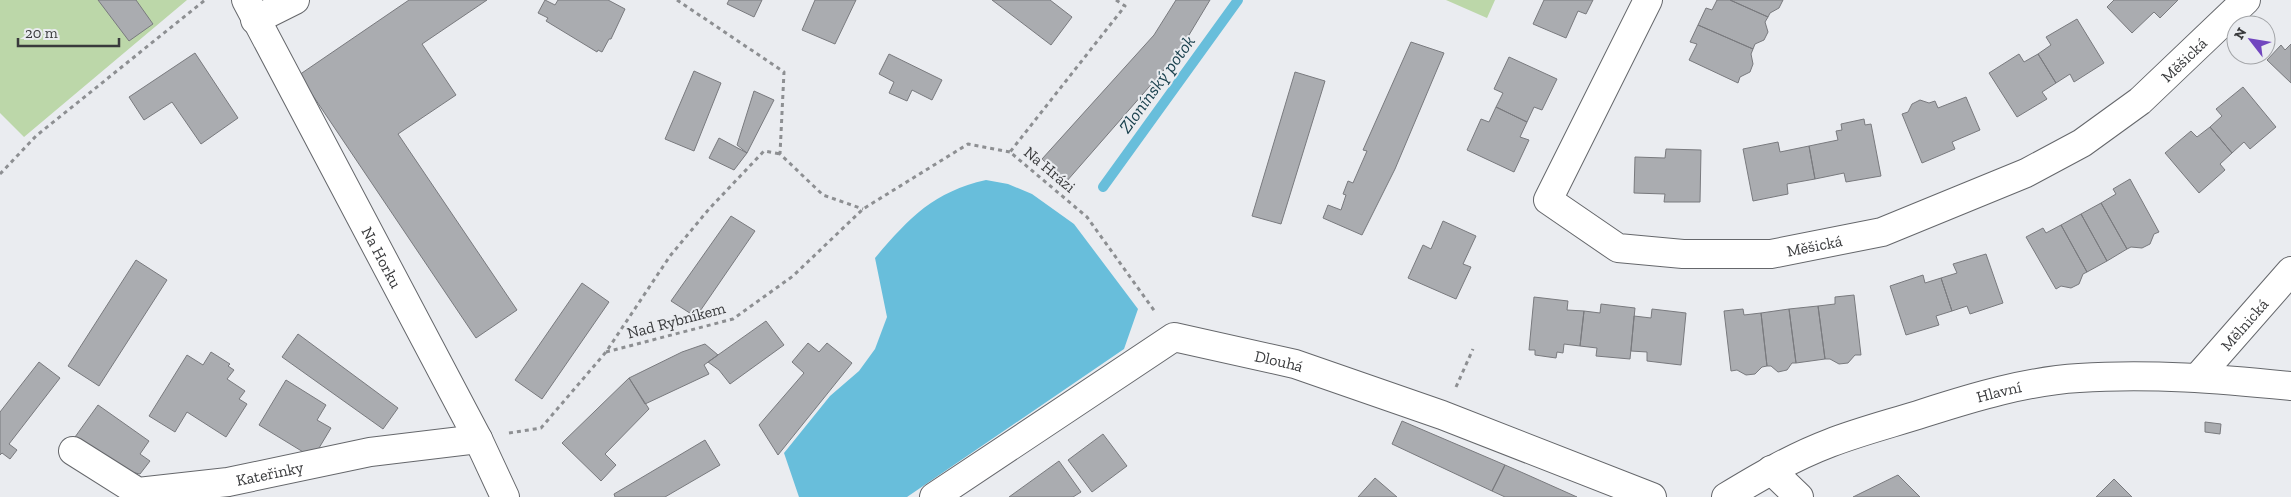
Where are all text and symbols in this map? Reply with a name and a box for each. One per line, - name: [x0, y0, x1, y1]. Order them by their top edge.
- scale bar: [18, 15, 119, 47]
- north arrow: [2226, 15, 2276, 65]
- text: 20 m: [25, 24, 58, 42]
- text: N: [2230, 24, 2250, 43]
- water label: Zlonínský potok: [1114, 31, 1200, 137]
- street label: Měšická: [2157, 33, 2211, 86]
- street label: Na Hrázi: [1020, 142, 1080, 197]
- street label: Na Horku: [358, 224, 406, 291]
- street label: Měšická: [1785, 231, 1844, 261]
- street label: Mělnická: [2217, 295, 2273, 355]
- street label: Nad Rybníkem: [625, 298, 728, 343]
- street label: Dlouhá: [1253, 346, 1306, 376]
- street label: Hlavní: [1974, 377, 2024, 407]
- street label: Kateřinky: [234, 457, 306, 490]

